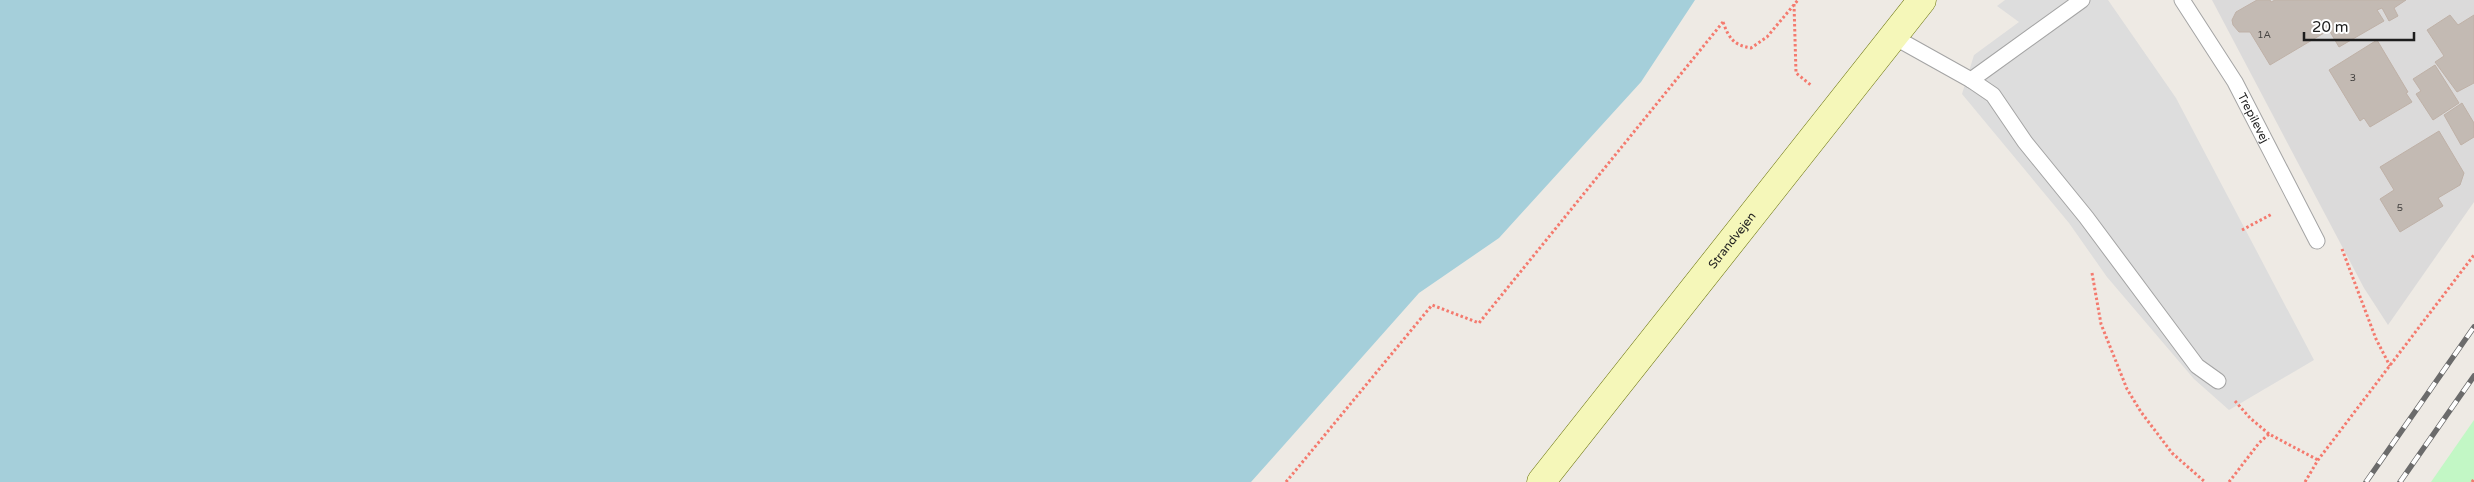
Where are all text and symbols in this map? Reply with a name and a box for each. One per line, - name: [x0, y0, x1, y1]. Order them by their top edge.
- scale bar: [2304, 10, 2414, 42]
- text: 20 m: [2312, 18, 2349, 36]
- house number: 1A: [2257, 29, 2271, 41]
- house number: 3: [2350, 72, 2356, 84]
- street label: Trepilevej: [2235, 91, 2272, 145]
- house number: 5: [2397, 202, 2403, 214]
- street label: Strandvejen: [1705, 209, 1759, 271]

